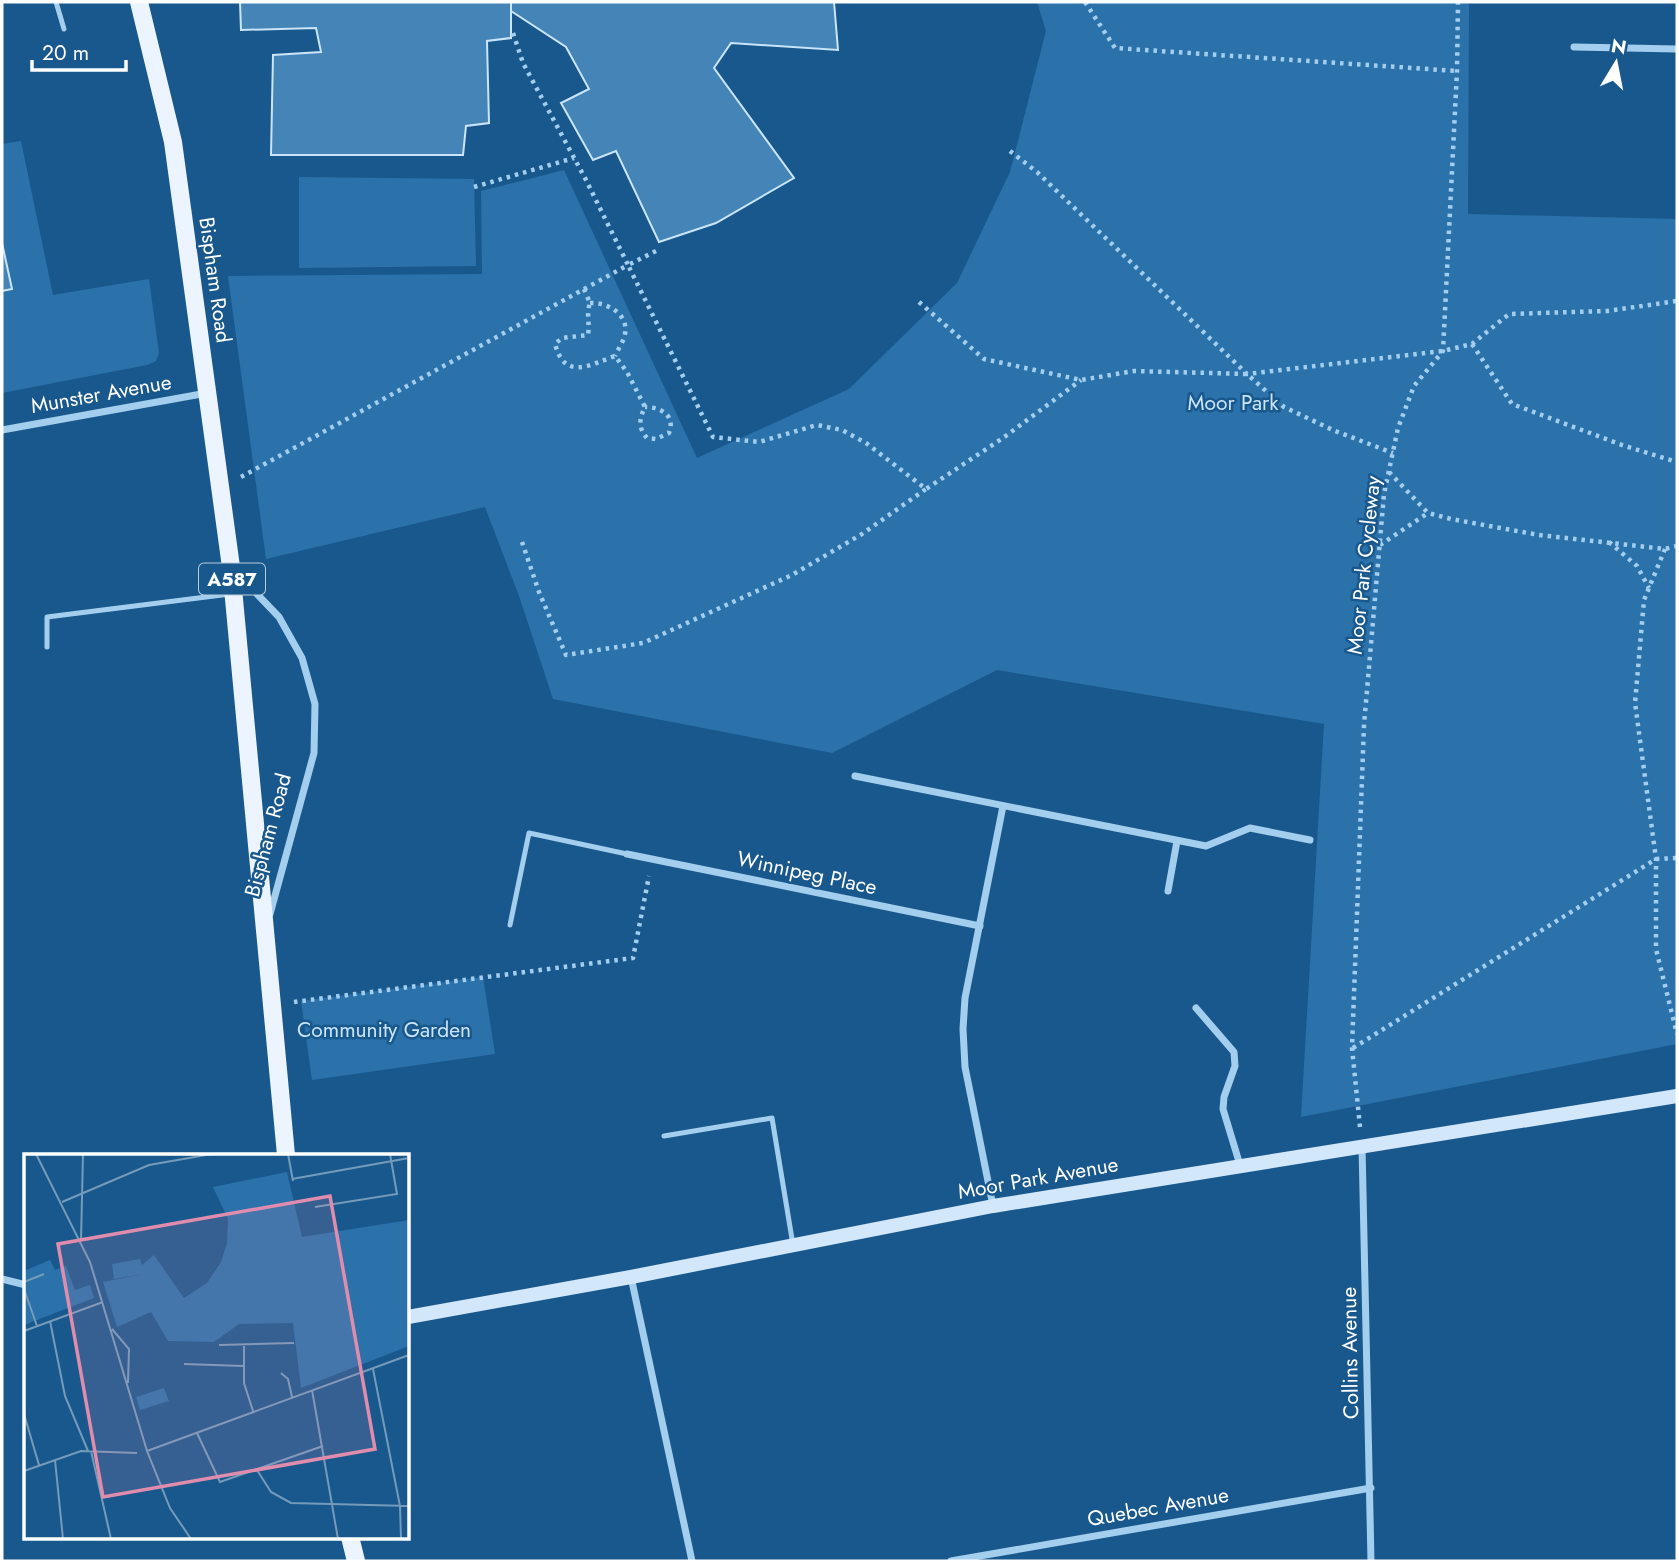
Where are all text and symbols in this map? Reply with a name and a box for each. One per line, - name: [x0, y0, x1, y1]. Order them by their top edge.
- scale bar: [32, 28, 126, 72]
- north arrow: [1581, 28, 1651, 98]
- text: N: [1609, 32, 1629, 61]
- text: 20 m: [42, 38, 89, 68]
- street label: Bispham Road: [191, 215, 239, 345]
- street label: Munster Avenue: [28, 367, 174, 421]
- park label: Moor Park: [1188, 388, 1279, 418]
- street label: Moor Park Cycleway: [1340, 473, 1388, 656]
- road number: A587: [199, 564, 265, 594]
- street label: Bispham Road: [237, 770, 299, 900]
- street label: Winnipeg Place: [734, 844, 880, 902]
- park label: Community Garden: [297, 1015, 471, 1045]
- street label: Moor Park Avenue: [955, 1149, 1121, 1207]
- inset map: [24, 1154, 410, 1538]
- street label: Collins Avenue: [1334, 1286, 1366, 1419]
- street label: Quebec Avenue: [1085, 1480, 1231, 1534]

